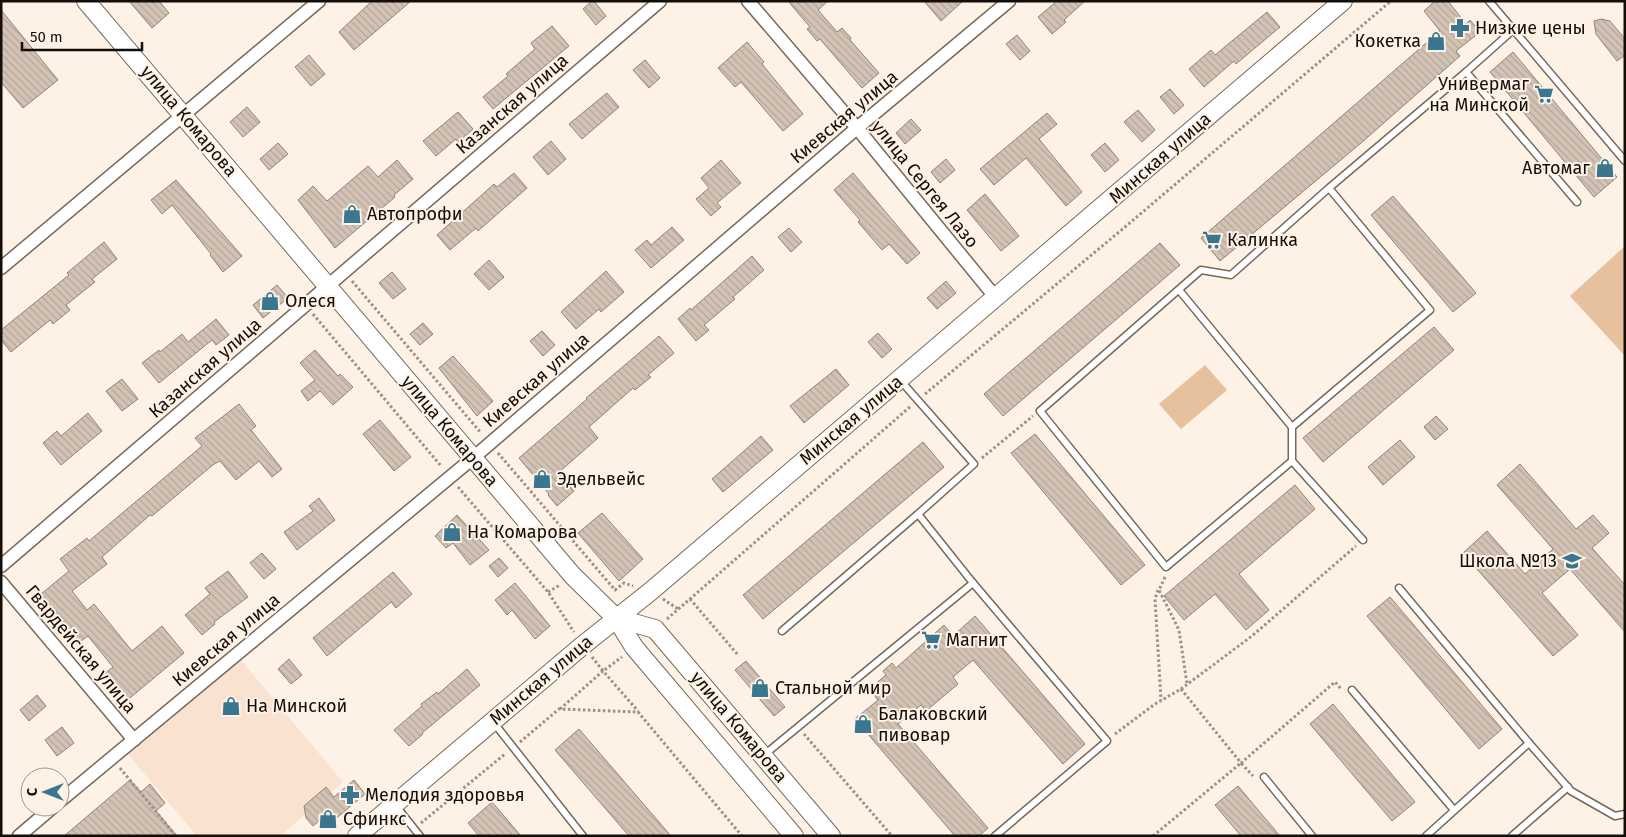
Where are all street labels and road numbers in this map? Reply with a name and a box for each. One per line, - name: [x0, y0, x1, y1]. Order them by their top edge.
- street label: Казанская улица: [451, 49, 573, 159]
- street label: улица Комарова: [136, 61, 242, 181]
- street label: Киевская улица: [786, 66, 902, 168]
- street label: Минская улица: [1105, 108, 1215, 208]
- street label: улица Сергея Лазо: [867, 116, 983, 252]
- street label: Казанская улица: [144, 313, 266, 423]
- street label: Киевская улица: [478, 328, 594, 432]
- street label: улица Комарова: [397, 371, 503, 491]
- street label: Минская улица: [795, 371, 907, 469]
- street label: Гвардейская улица: [21, 580, 141, 718]
- street label: Киевская улица: [168, 589, 284, 691]
- street label: Минская улица: [485, 631, 597, 729]
- street label: улица Комарова: [686, 667, 792, 787]

